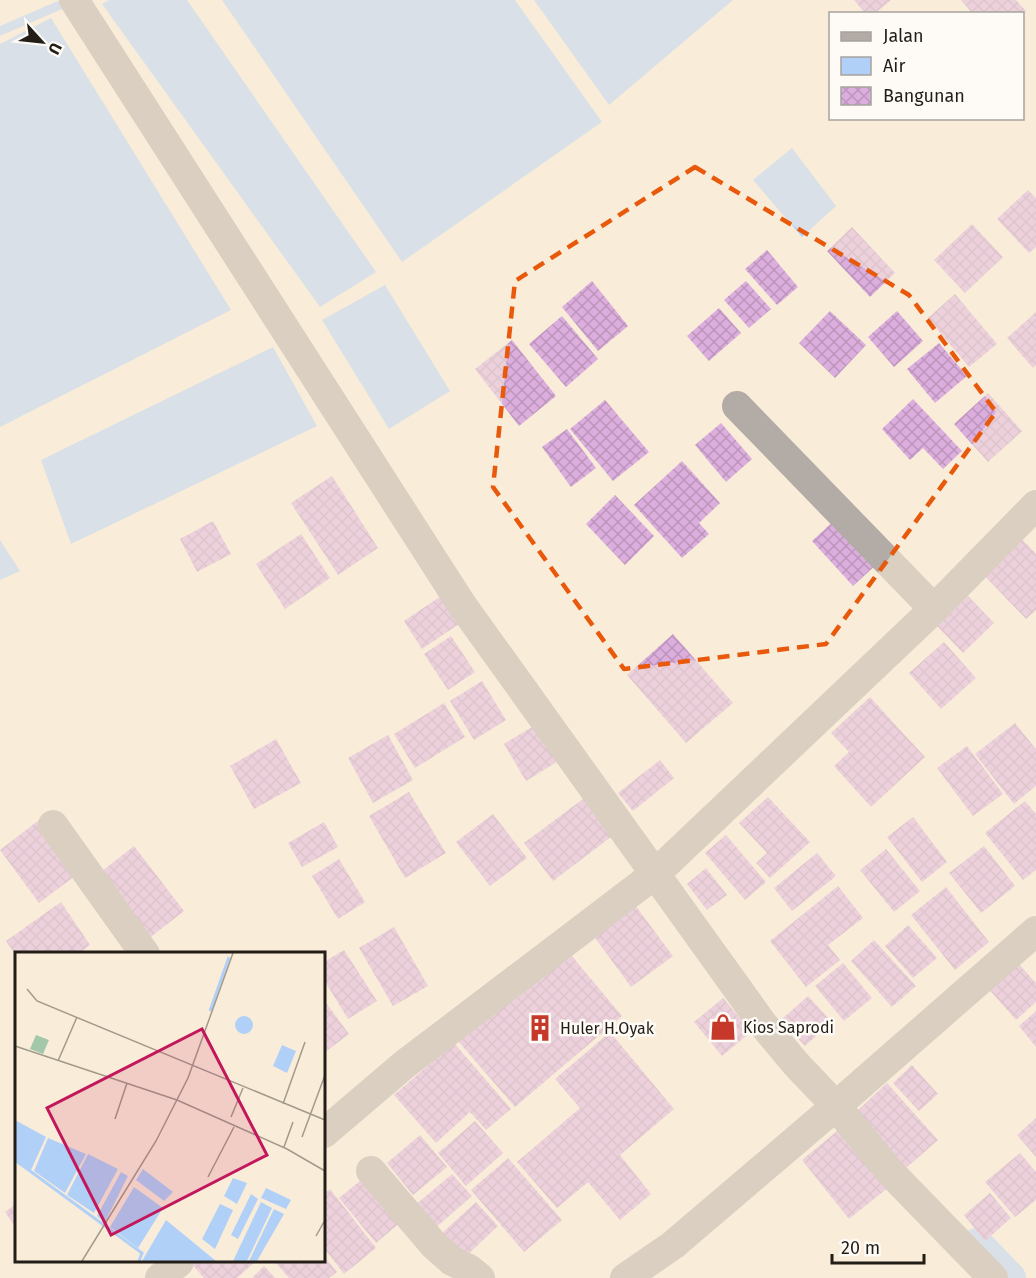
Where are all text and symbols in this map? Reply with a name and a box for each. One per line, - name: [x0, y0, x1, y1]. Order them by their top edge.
- north arrow: [12, 12, 72, 72]
- legend: [829, 12, 1024, 120]
- text: Jalan: [883, 25, 924, 47]
- text: U: [44, 40, 66, 58]
- text: Air: [883, 55, 905, 77]
- text: Bangunan: [883, 85, 965, 107]
- inset map: [15, 952, 326, 1263]
- shop icon: Kios Saprodi: [708, 1012, 738, 1042]
- building icon: Huler H.Oyak: [525, 1013, 555, 1043]
- place label: Kios Saprodi: [743, 1018, 834, 1037]
- place label: Huler H.Oyak: [560, 1019, 655, 1038]
- scale bar: [832, 1227, 924, 1265]
- text: 20 m: [841, 1237, 880, 1259]

